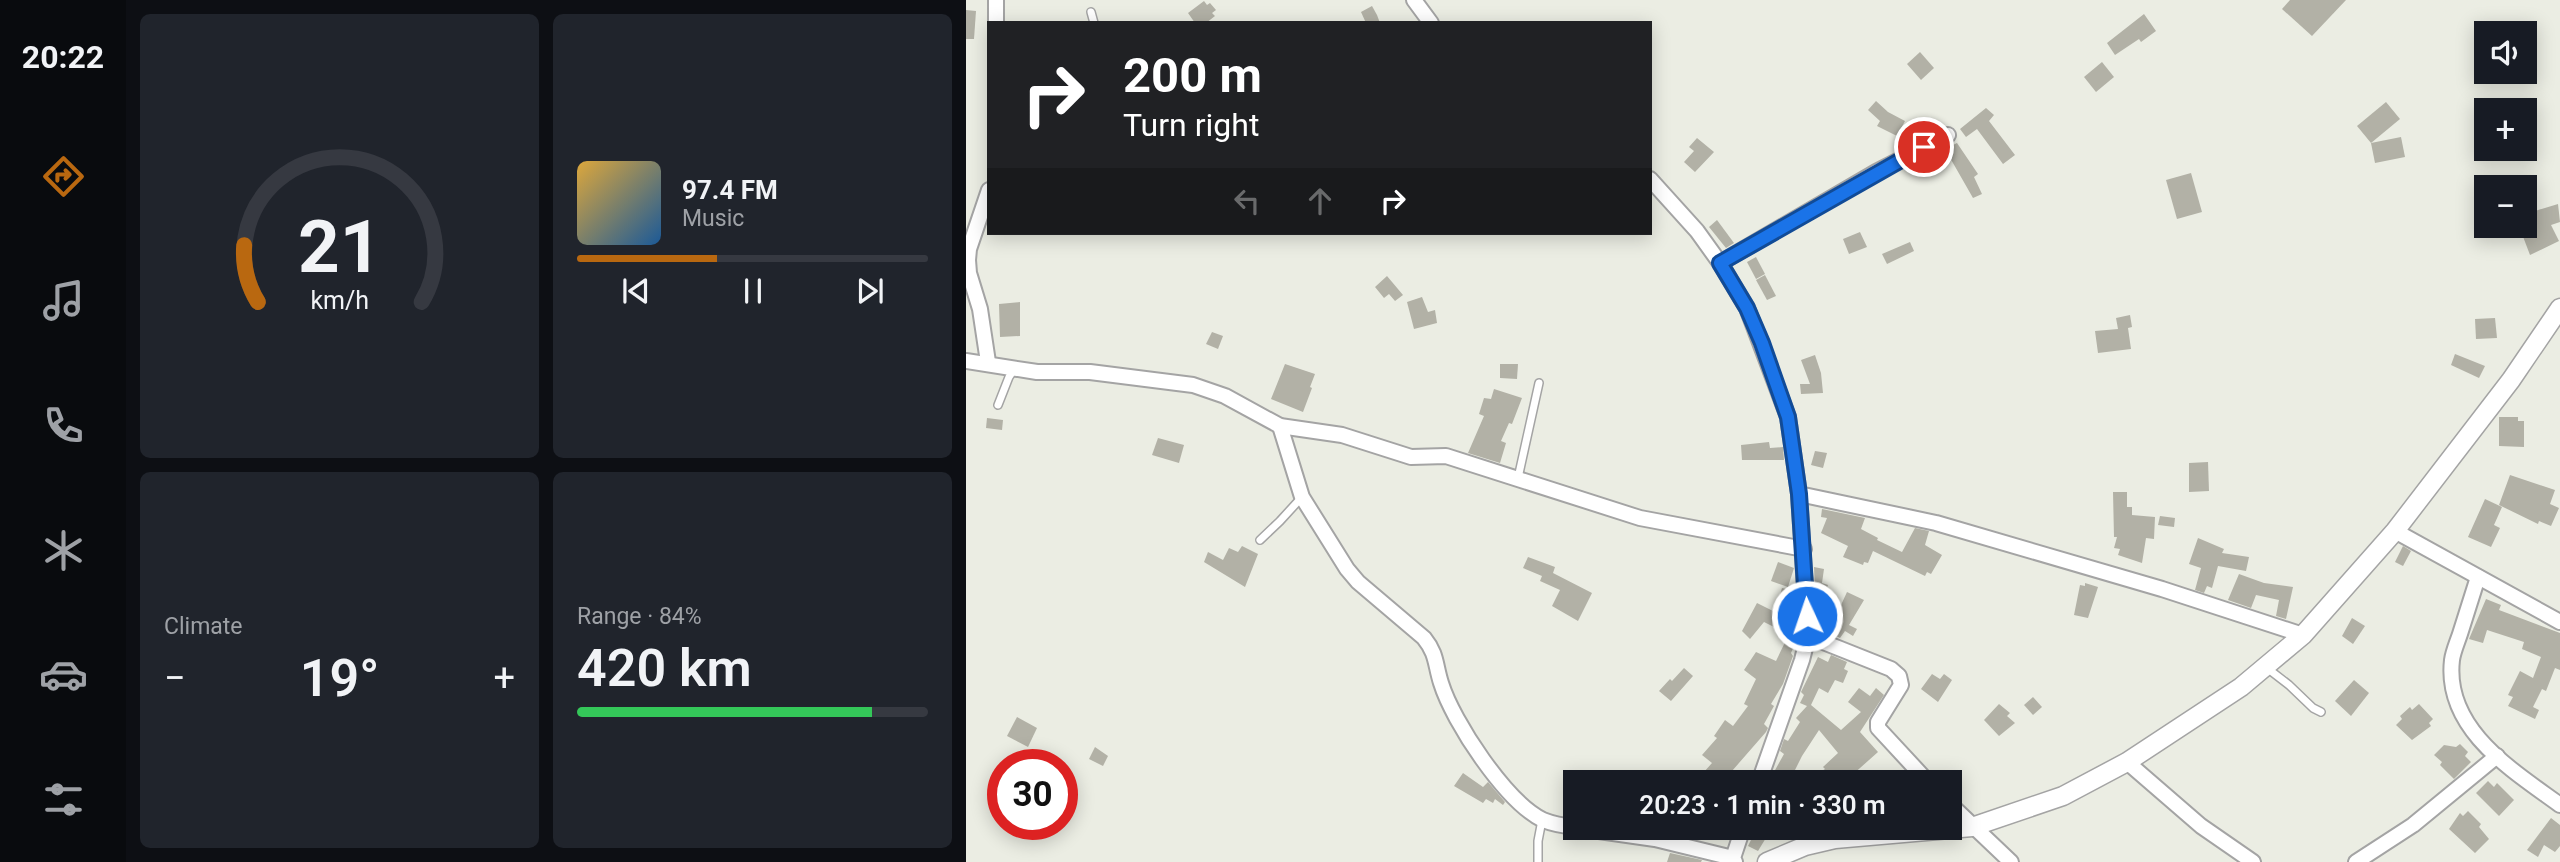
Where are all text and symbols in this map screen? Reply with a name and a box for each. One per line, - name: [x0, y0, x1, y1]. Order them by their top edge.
- map controls: [2474, 21, 2537, 238]
- button: sound: [2474, 21, 2537, 84]
- text: 20:22: [22, 38, 104, 76]
- text: 200 m: [1123, 47, 1262, 104]
- icon: right: [1008, 49, 1099, 140]
- button: +: [2474, 98, 2537, 161]
- text: Turn right: [1123, 106, 1259, 144]
- pin: [1894, 117, 1954, 177]
- icon: arrive: [1905, 128, 1943, 166]
- icon: directions: [39, 152, 88, 201]
- text: 97.4 FM: [682, 175, 778, 205]
- button: −: [2474, 175, 2537, 238]
- icon: left: [1228, 182, 1266, 220]
- icon: ahead: [1301, 182, 1339, 220]
- icon: right: [1374, 182, 1412, 220]
- text: 21: [298, 204, 381, 290]
- text: Music: [682, 205, 744, 232]
- icon: previous: [617, 272, 655, 310]
- icon: pause: [734, 272, 772, 310]
- icon: next: [851, 272, 889, 310]
- icon: music: [39, 276, 88, 325]
- text: km/h: [310, 286, 369, 315]
- icon: phone: [39, 401, 88, 450]
- icon: climate: [39, 526, 88, 575]
- position arrow: [1770, 579, 1844, 653]
- text: Range · 84%: [577, 603, 702, 630]
- text: Climate: [164, 613, 243, 640]
- text: 420 km: [577, 638, 752, 699]
- text: 19°: [300, 648, 379, 709]
- icon: car: [39, 650, 88, 699]
- text: −: [164, 656, 186, 700]
- text: +: [493, 656, 515, 700]
- speed limit sign: 30: [987, 749, 1078, 840]
- icon: filters: [39, 775, 88, 824]
- text: 20:23 · 1 min · 330 m: [1639, 790, 1886, 820]

